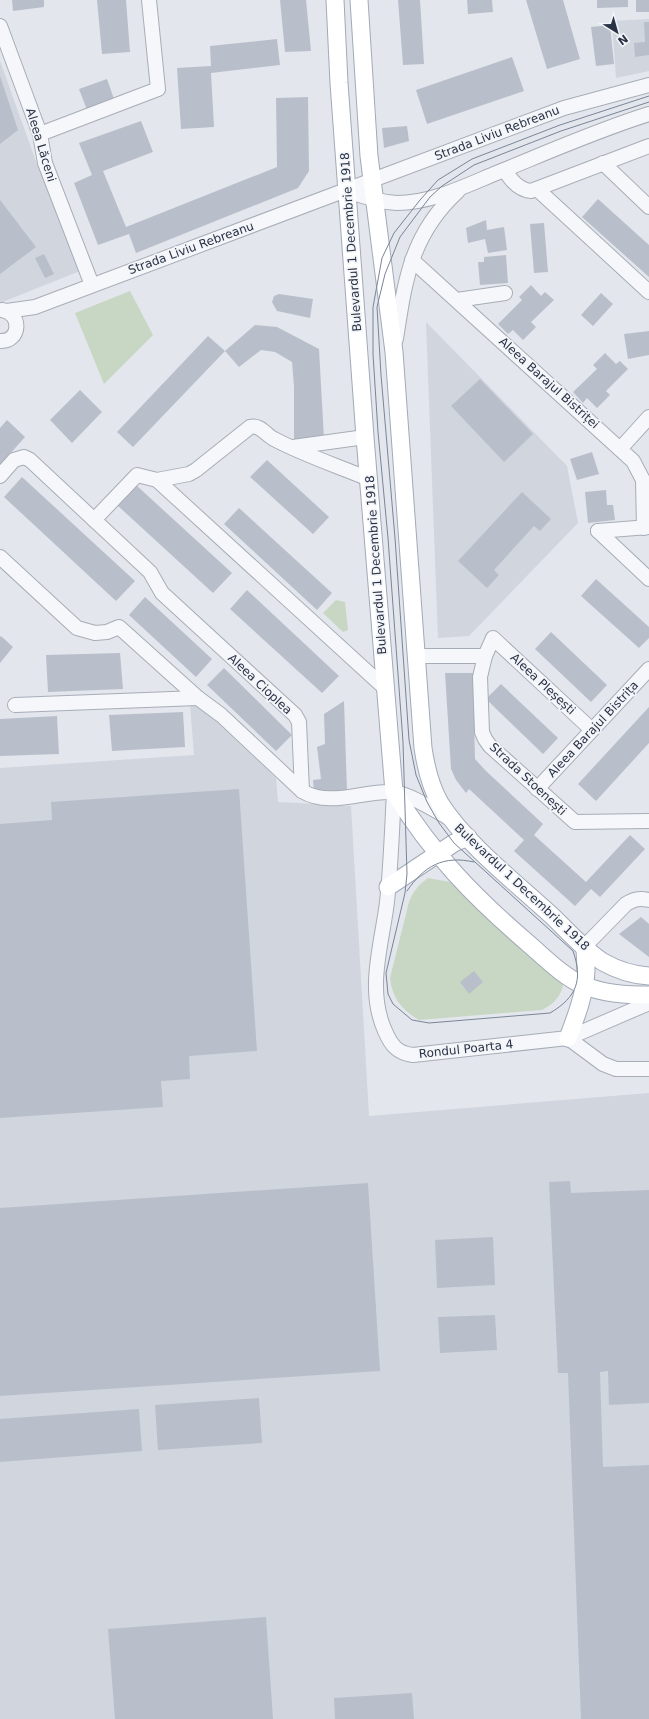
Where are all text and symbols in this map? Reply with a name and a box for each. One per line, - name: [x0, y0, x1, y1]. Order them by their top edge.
- north arrow: [597, 12, 637, 52]
- text: N: [615, 32, 630, 48]
- street label: Strada Liviu Rebreanu: [433, 103, 561, 163]
- street label: Aleea Lăceni: [23, 106, 59, 184]
- street label: Bulevardul 1 Decembrie 1918: [338, 152, 364, 332]
- street label: Strada Liviu Rebreanu: [126, 219, 256, 277]
- street label: Aleea Barajul Bistriței: [496, 334, 602, 432]
- street label: Bulevardul 1 Decembrie 1918: [363, 475, 389, 655]
- street label: Aleea Pleșești: [508, 650, 578, 718]
- street label: Aleea Cioplea: [225, 651, 295, 717]
- street label: Aleea Barajul Bistrița: [545, 678, 641, 780]
- street label: Strada Stoenești: [487, 740, 569, 818]
- street label: Bulevardul 1 Decembrie 1918: [452, 821, 592, 953]
- street label: Rondul Poarta 4: [418, 1037, 514, 1061]

